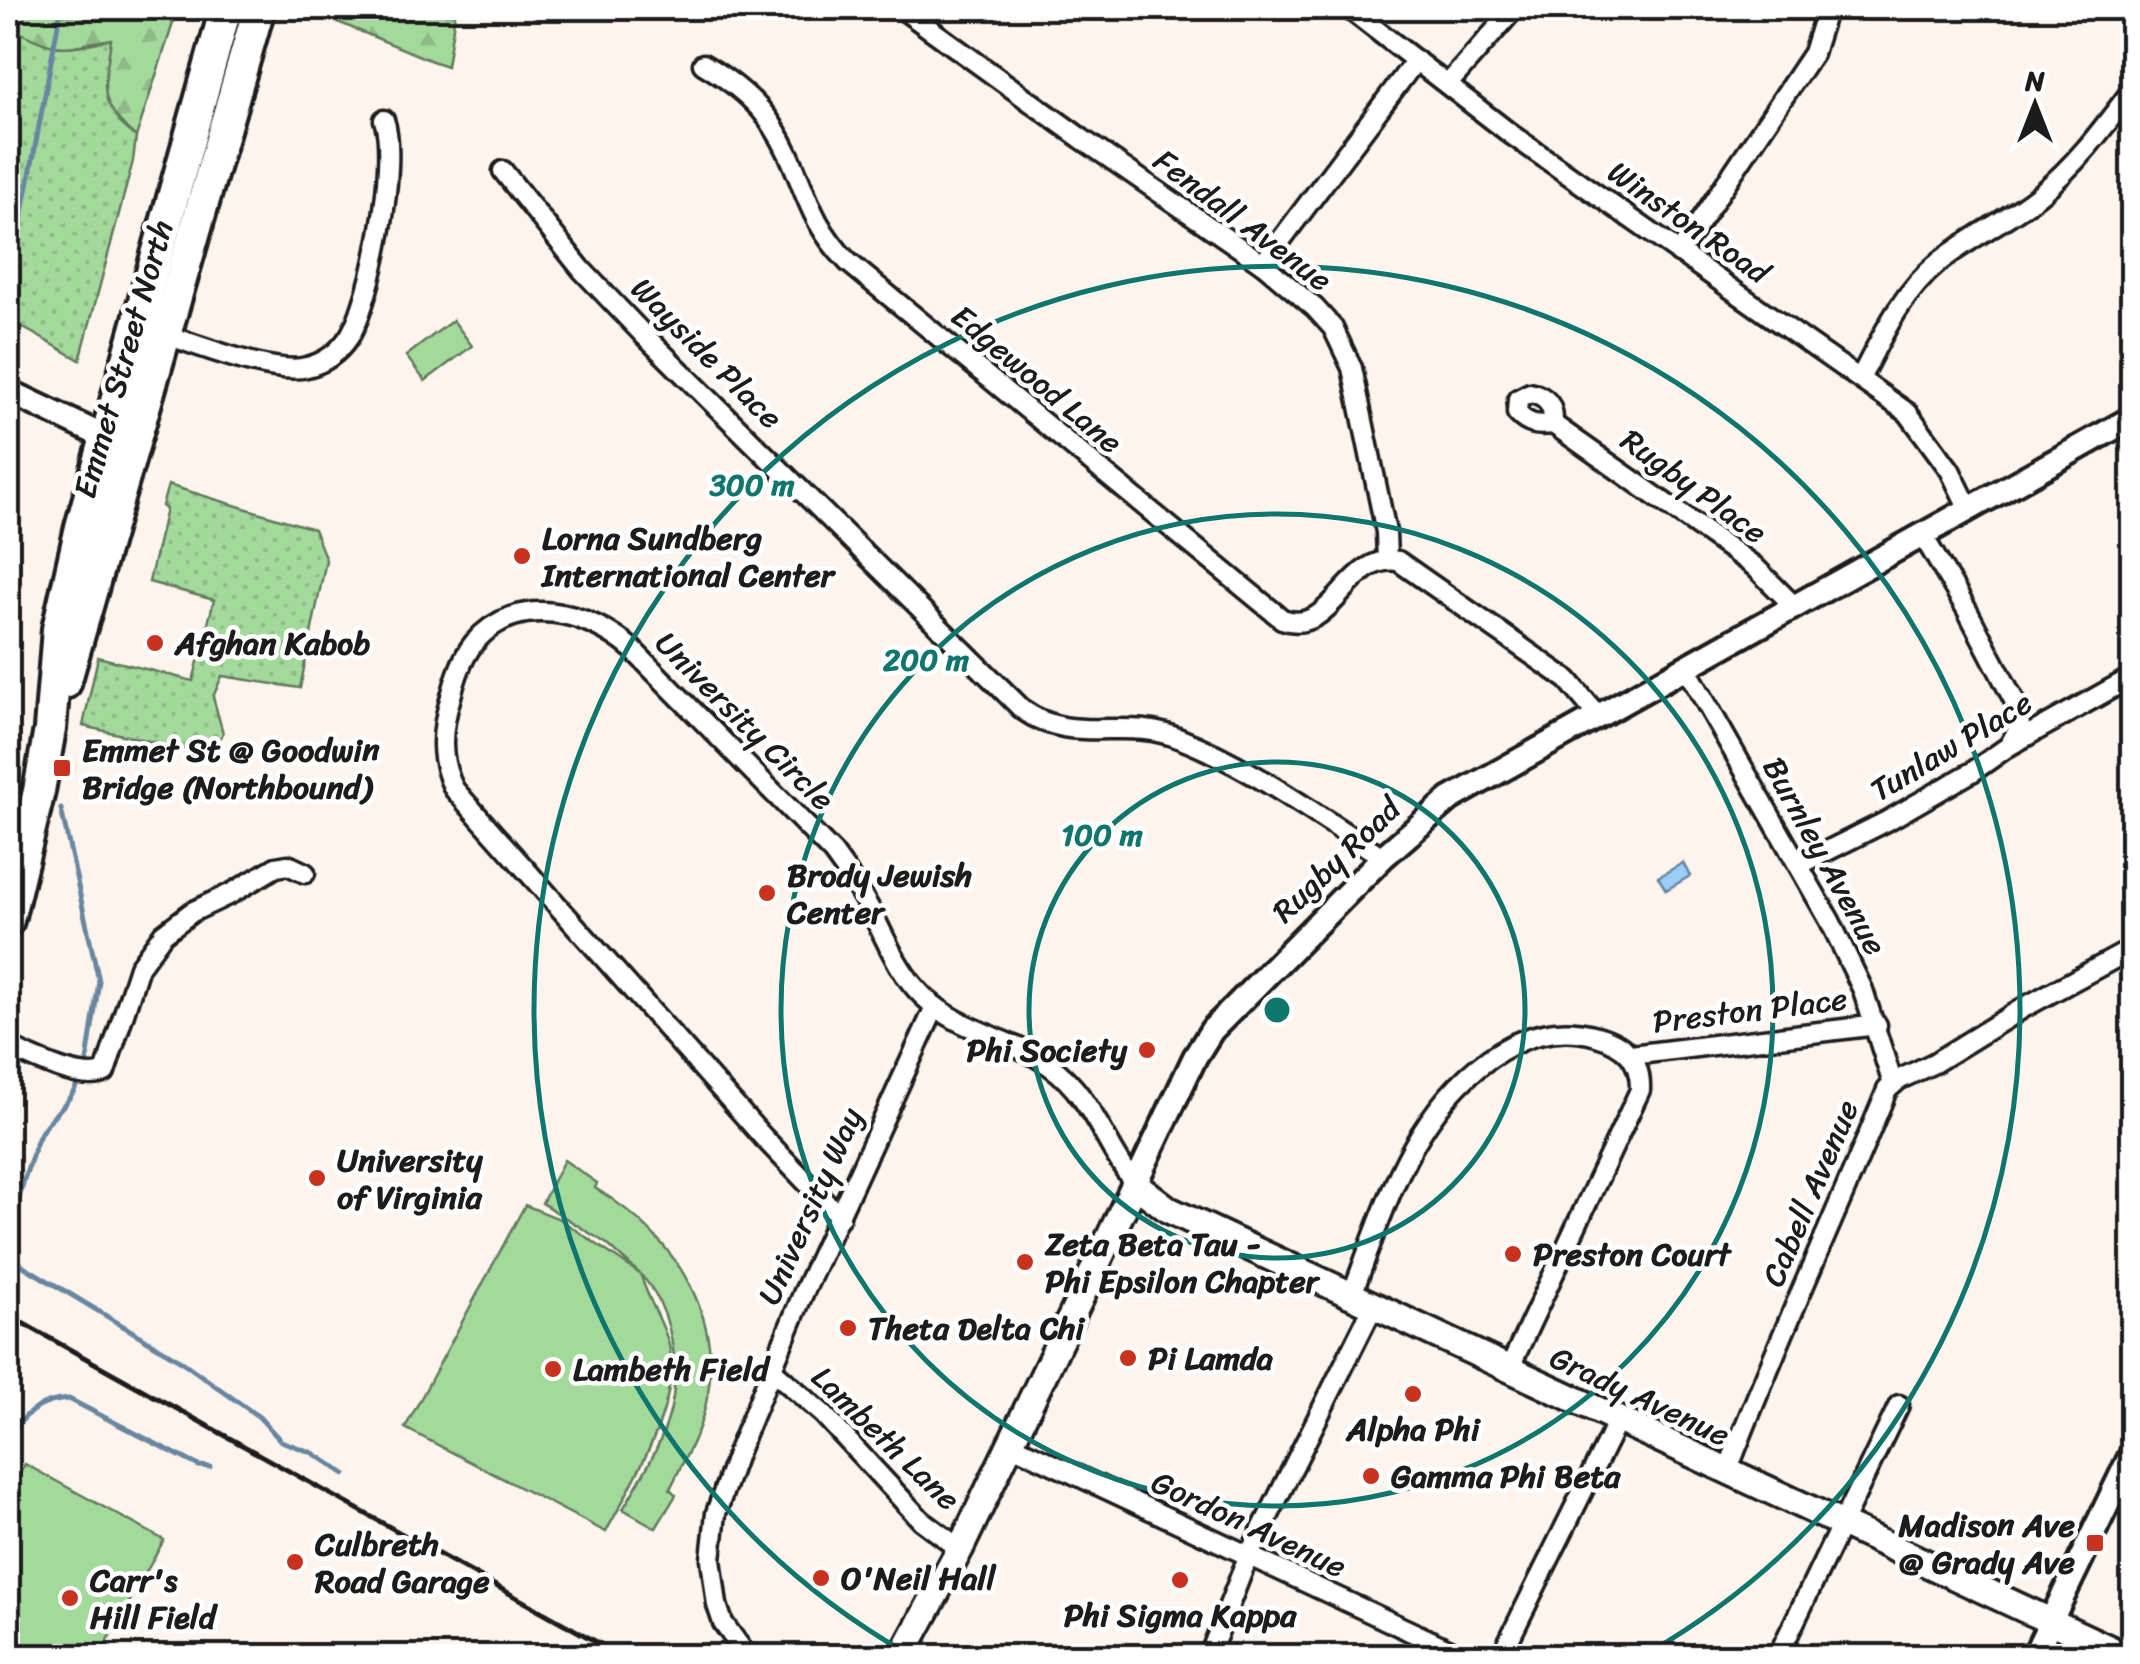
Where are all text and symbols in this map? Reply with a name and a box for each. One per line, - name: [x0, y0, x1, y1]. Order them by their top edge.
- north arrow: [1985, 55, 2085, 155]
- text: N: [2024, 56, 2045, 105]
- street label: Fendall Avenue: [1141, 134, 1345, 307]
- street label: Winston Road: [1595, 145, 1784, 301]
- street label: Emmet Street North: [57, 213, 190, 505]
- street label: Wayside Place: [616, 263, 797, 444]
- street label: Edgewood Lane: [937, 290, 1136, 469]
- street label: Rugby Place: [1608, 413, 1780, 560]
- text: 300 m: [708, 458, 795, 512]
- place label: Lorna Sundberg International Center: [540, 510, 837, 604]
- marker: Lorna Sundberg International Center: [511, 545, 533, 567]
- place label: Afghan Kabob: [173, 615, 370, 672]
- street label: University Circle: [641, 617, 849, 825]
- marker: Afghan Kabob: [144, 632, 166, 654]
- text: 200 m: [883, 633, 969, 687]
- street label: Tunlaw Place: [1859, 675, 2044, 818]
- place label: Emmet St @ Goodwin Bridge (Northbound): [82, 722, 380, 816]
- street label: Burnley Avenue: [1746, 746, 1903, 966]
- marker: Emmet St @ Goodwin Bridge (Northbound): [51, 757, 73, 779]
- street label: Rugby Road: [1258, 782, 1416, 938]
- text: 100 m: [1061, 808, 1143, 862]
- place label: Brody Jewish Center: [786, 847, 972, 941]
- marker: Brody Jewish Center: [756, 882, 778, 904]
- street label: Preston Place: [1650, 970, 1851, 1051]
- centre of rings: [1259, 992, 1295, 1028]
- place label: Phi Society: [967, 1022, 1128, 1079]
- marker: Phi Society: [1136, 1039, 1158, 1061]
- street label: Cabell Avenue: [1745, 1091, 1876, 1296]
- street label: University Way: [741, 1098, 880, 1314]
- place label: University of Virginia: [337, 1132, 483, 1226]
- marker: University of Virginia: [306, 1167, 328, 1189]
- place label: Zeta Beta Tau - Phi Epsilon Chapter: [1044, 1216, 1321, 1310]
- place label: Preston Court: [1533, 1226, 1733, 1283]
- marker: Preston Court: [1502, 1243, 1524, 1265]
- marker: Zeta Beta Tau - Phi Epsilon Chapter: [1014, 1251, 1036, 1273]
- place label: Theta Delta Chi: [868, 1300, 1086, 1357]
- marker: Theta Delta Chi: [837, 1317, 859, 1339]
- place label: Pi Lamda: [1148, 1330, 1274, 1387]
- street label: Grady Avenue: [1540, 1330, 1740, 1463]
- place label: Lambeth Field: [573, 1341, 772, 1398]
- marker: Pi Lamda: [1117, 1347, 1139, 1369]
- street label: Lambeth Lane: [797, 1351, 974, 1525]
- marker: Lambeth Field: [542, 1358, 564, 1380]
- marker: Alpha Phi: [1402, 1383, 1424, 1405]
- place label: Alpha Phi: [1344, 1401, 1482, 1458]
- place label: Gamma Phi Beta: [1391, 1448, 1621, 1505]
- street label: Gordon Avenue: [1141, 1454, 1356, 1595]
- marker: Gamma Phi Beta: [1360, 1465, 1382, 1487]
- place label: Madison Ave @ Grady Ave: [1898, 1497, 2076, 1591]
- place label: Culbreth Road Garage: [314, 1516, 490, 1610]
- marker: Madison Ave @ Grady Ave: [2084, 1532, 2106, 1554]
- place label: O'Neil Hall: [841, 1550, 997, 1607]
- marker: Culbreth Road Garage: [284, 1551, 306, 1573]
- place label: Carr's Hill Field: [89, 1552, 219, 1646]
- marker: O'Neil Hall: [810, 1567, 832, 1589]
- marker: Phi Sigma Kappa: [1169, 1569, 1191, 1591]
- marker: Carr's Hill Field: [59, 1587, 81, 1609]
- place label: Phi Sigma Kappa: [1064, 1587, 1297, 1644]

